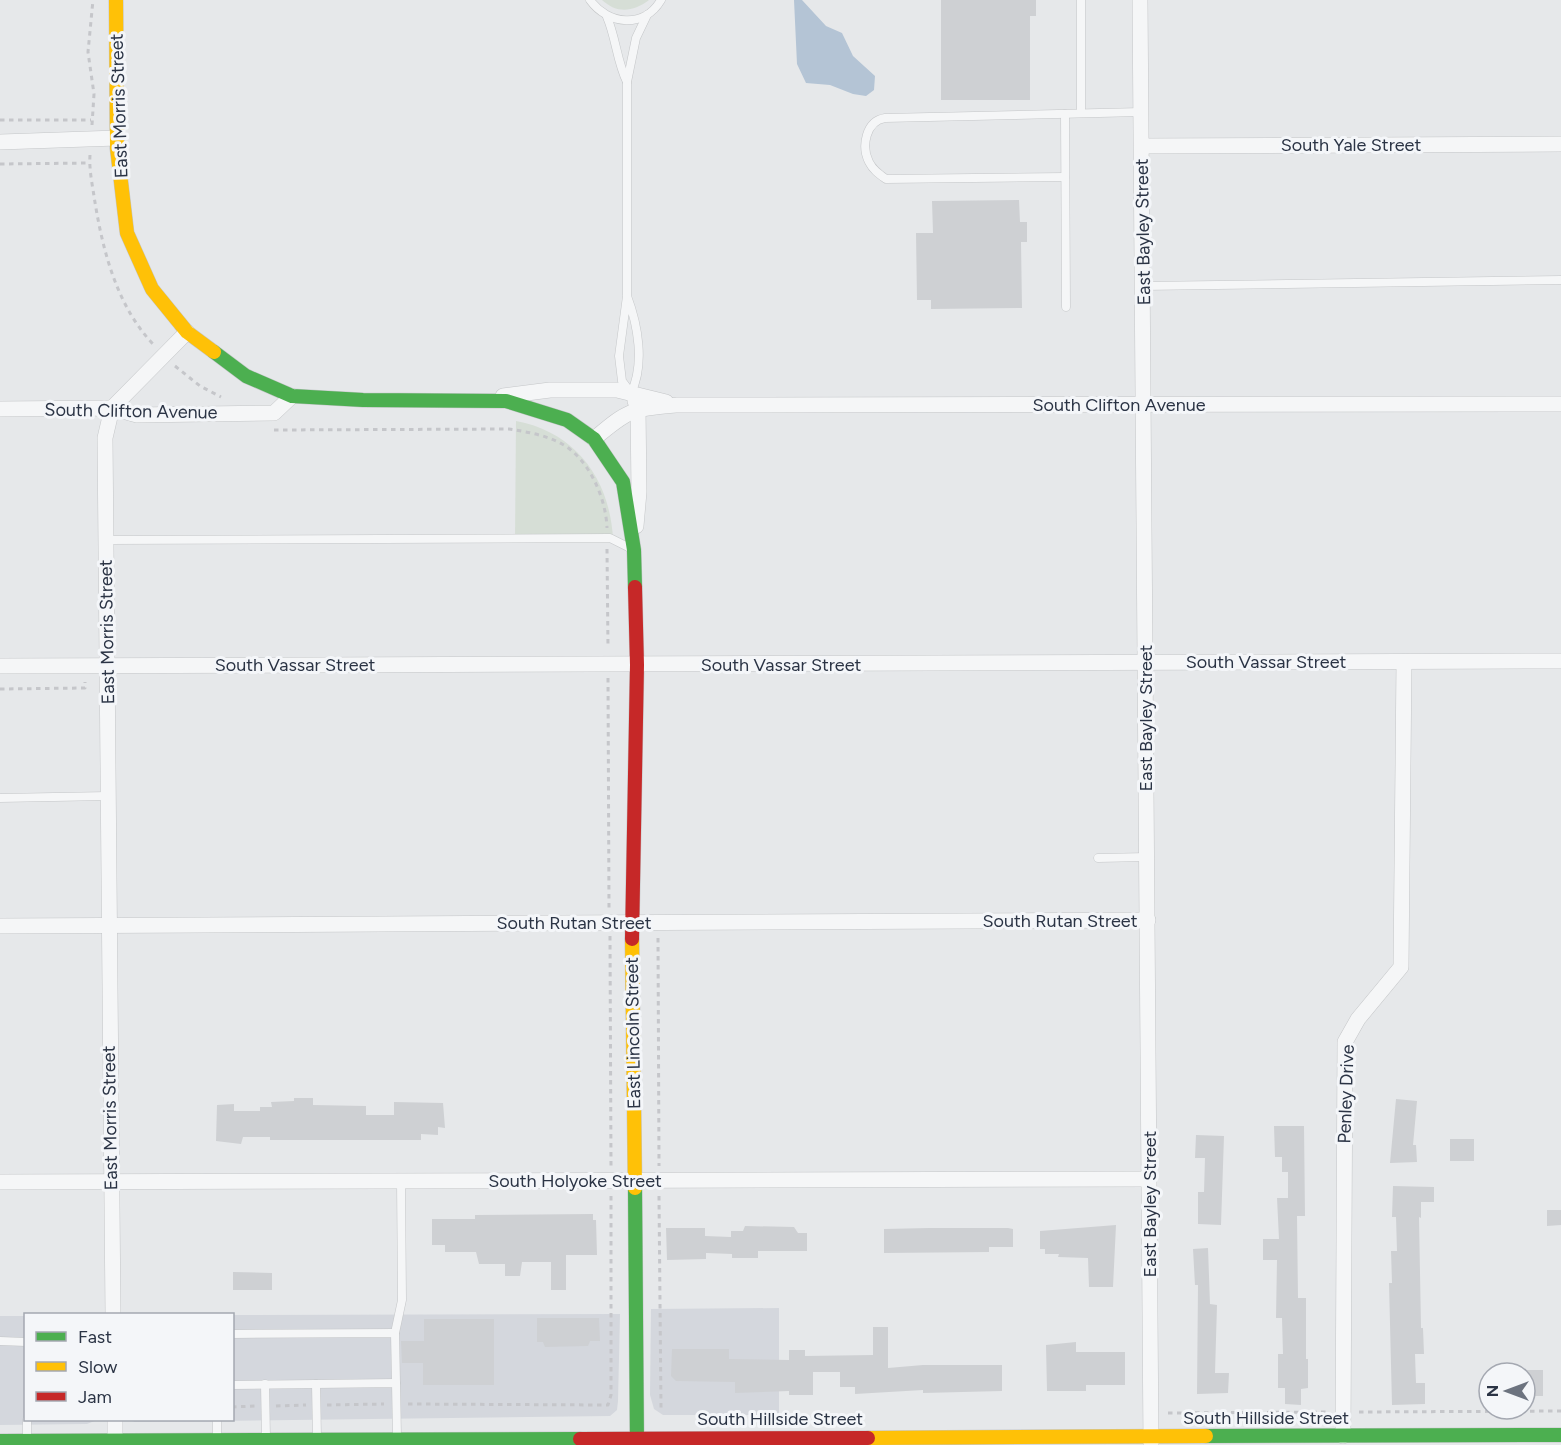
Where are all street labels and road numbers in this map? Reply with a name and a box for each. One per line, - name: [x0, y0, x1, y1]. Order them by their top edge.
- street label: East Morris Street: [105, 33, 133, 179]
- street label: South Yale Street: [1281, 134, 1421, 156]
- street label: East Bayley Street: [1131, 158, 1155, 306]
- street label: South Clifton Avenue: [1032, 394, 1206, 416]
- street label: South Clifton Avenue: [44, 398, 218, 424]
- street label: East Morris Street: [95, 559, 119, 705]
- street label: East Bayley Street: [1135, 644, 1157, 791]
- street label: South Vassar Street: [1186, 651, 1347, 673]
- street label: South Vassar Street: [215, 654, 376, 676]
- street label: South Vassar Street: [701, 654, 862, 676]
- street label: South Rutan Street: [983, 910, 1138, 932]
- street label: South Rutan Street: [497, 912, 652, 934]
- street label: East Lincoln Street: [621, 957, 645, 1109]
- street label: Penley Drive: [1333, 1044, 1359, 1144]
- street label: East Morris Street: [98, 1045, 122, 1191]
- street label: East Bayley Street: [1139, 1130, 1161, 1277]
- street label: South Holyoke Street: [488, 1170, 662, 1192]
- street label: South Hillside Street: [1183, 1407, 1349, 1429]
- street label: South Hillside Street: [697, 1408, 863, 1430]

